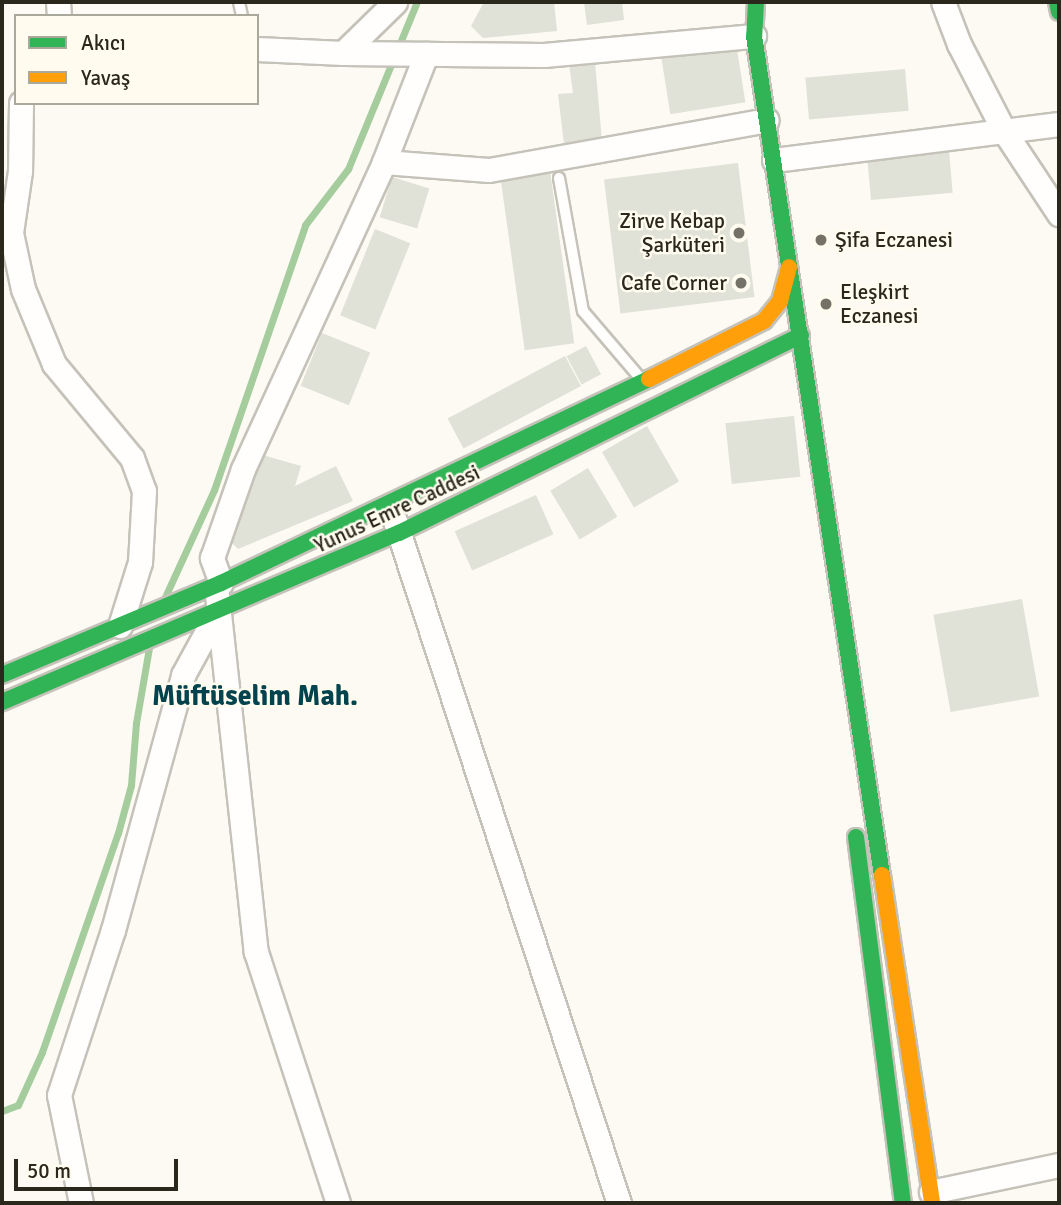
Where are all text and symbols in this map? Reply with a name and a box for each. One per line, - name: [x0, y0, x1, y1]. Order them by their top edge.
- legend: [14, 14, 259, 105]
- text: Akıcı: [81, 30, 126, 56]
- text: Yavaş: [81, 65, 130, 91]
- place label: Zirve Kebap Şarküteri: [619, 208, 725, 258]
- marker: Zirve Kebap Şarküteri: [731, 225, 747, 241]
- place label: Şifa Eczanesi: [835, 227, 953, 253]
- marker: Şifa Eczanesi: [813, 232, 829, 248]
- place label: Cafe Corner: [621, 270, 727, 296]
- marker: Cafe Corner: [733, 275, 749, 291]
- place label: Eleşkirt Eczanesi: [840, 279, 918, 329]
- marker: Eleşkirt Eczanesi: [818, 296, 834, 312]
- street label: Yunus Emre Caddesi: [310, 460, 484, 558]
- district label: Müftüselim Mah.: [152, 679, 358, 713]
- scale bar: [18, 1146, 182, 1190]
- text: 50 m: [27, 1158, 71, 1184]

